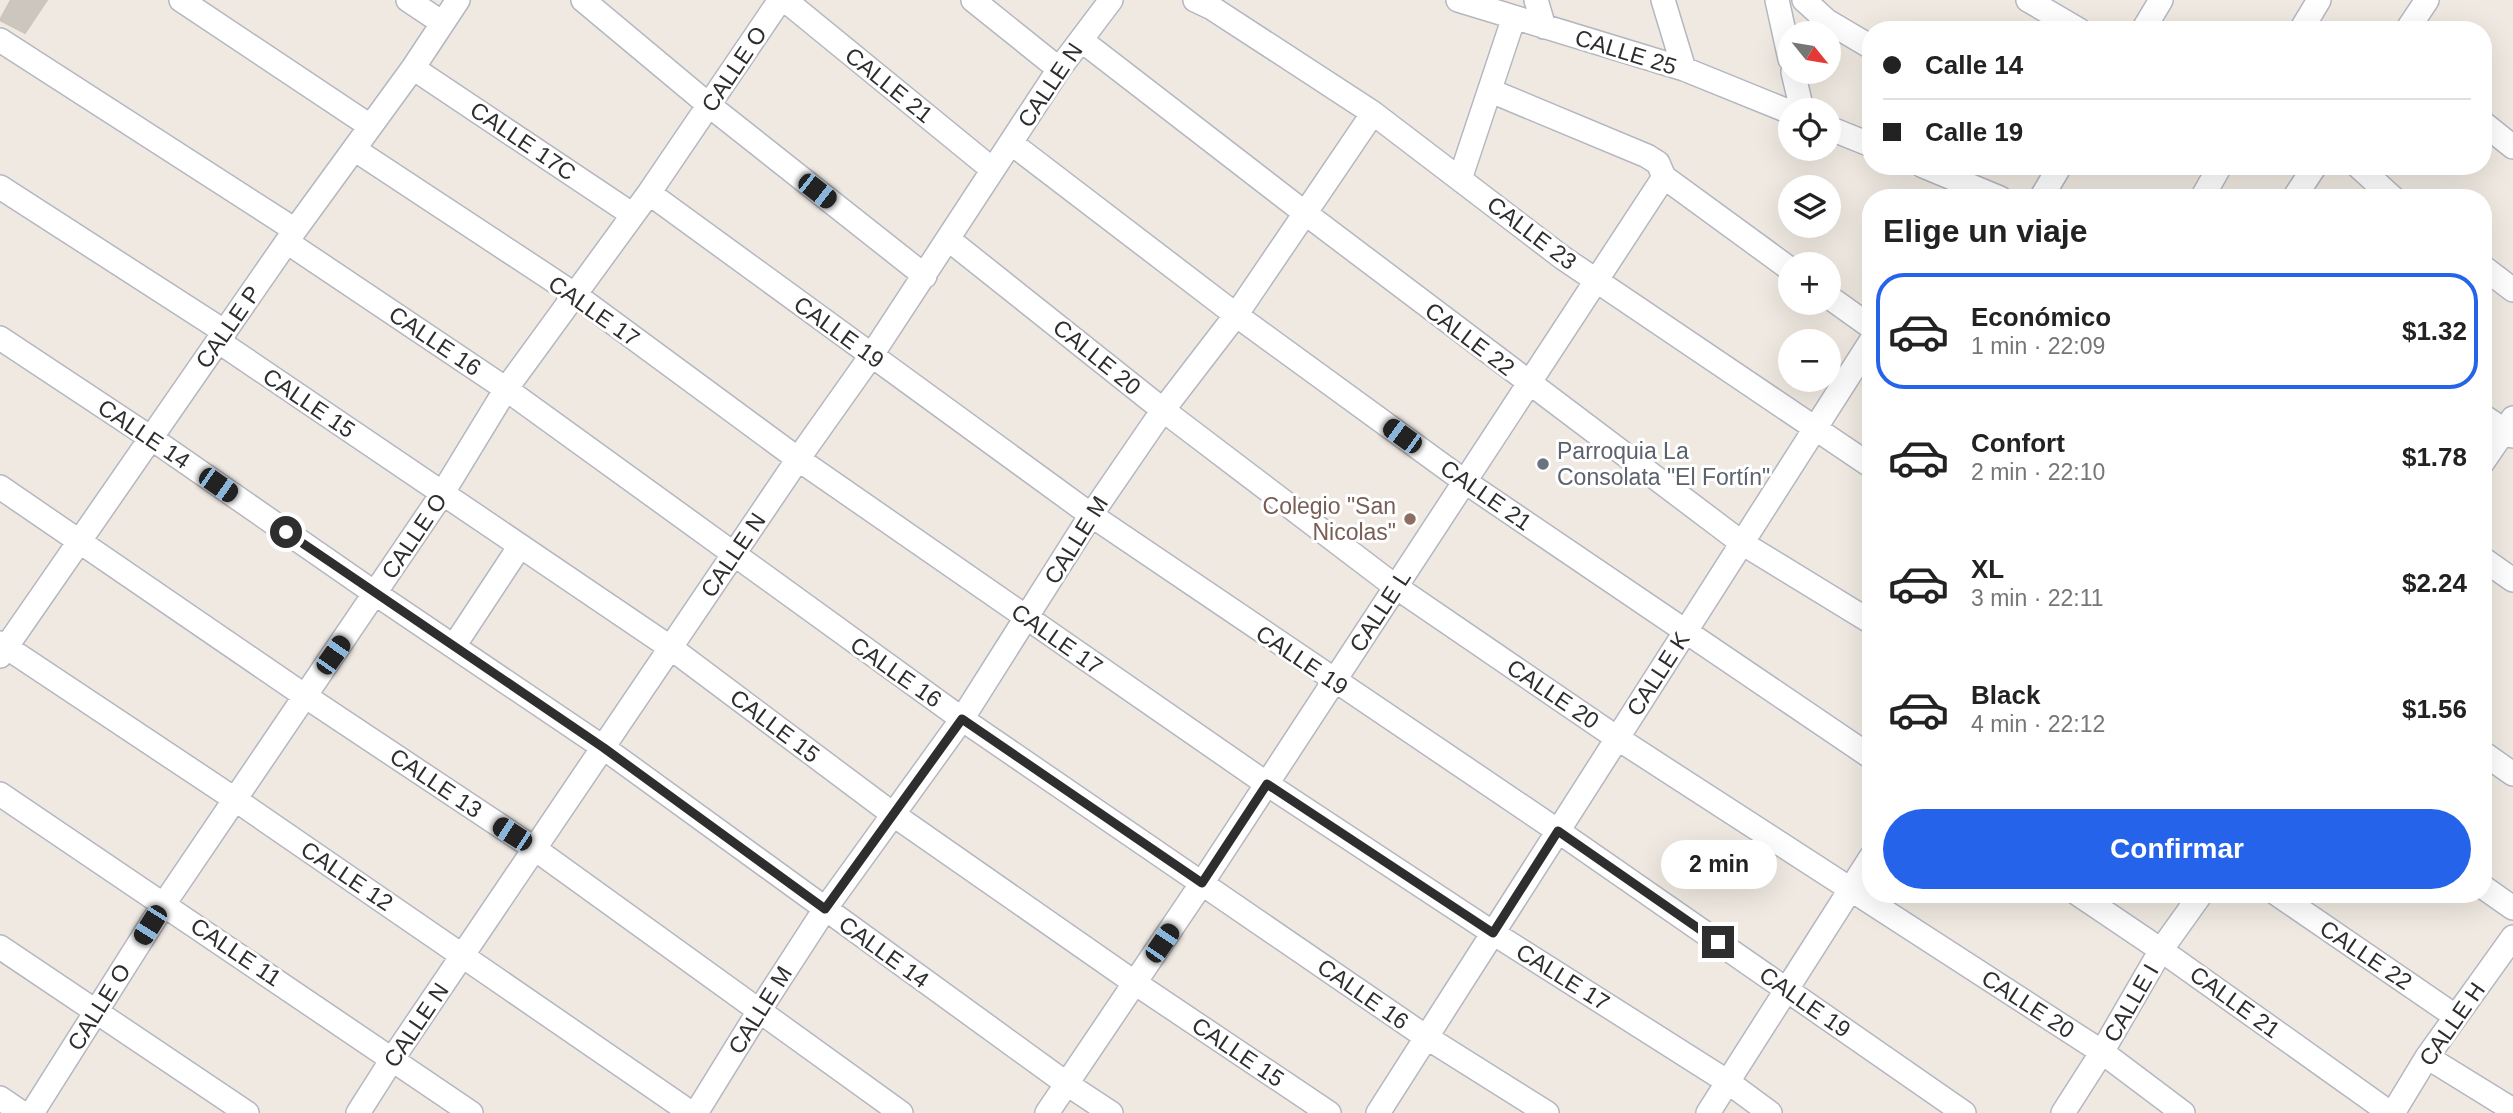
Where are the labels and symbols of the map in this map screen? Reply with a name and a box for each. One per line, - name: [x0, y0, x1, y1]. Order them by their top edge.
- street label: CALLE O: [696, 21, 772, 117]
- north arrow: [1778, 21, 1841, 84]
- street label: CALLE 25: [1572, 24, 1680, 80]
- street label: CALLE N: [1012, 38, 1088, 132]
- street label: CALLE 21: [840, 42, 938, 128]
- street label: CALLE 17C: [465, 96, 581, 186]
- car: [794, 170, 841, 212]
- street label: CALLE 23: [1482, 191, 1582, 275]
- street label: CALLE 17: [544, 270, 644, 352]
- street label: CALLE P: [190, 281, 266, 373]
- street label: CALLE 19: [789, 291, 889, 373]
- street label: CALLE 22: [1420, 297, 1520, 381]
- street label: CALLE 16: [384, 301, 486, 381]
- street label: CALLE 20: [1048, 314, 1146, 400]
- street label: CALLE 15: [258, 363, 360, 443]
- street label: CALLE 14: [93, 394, 195, 474]
- car: [1379, 415, 1426, 457]
- place label: Parroquia La Consolata "El Fortín": [1557, 438, 1770, 490]
- street label: CALLE 21: [1436, 454, 1536, 536]
- marker: Parroquia La Consolata "El Fortín": [1535, 456, 1551, 472]
- car: [195, 464, 242, 506]
- street label: CALLE O: [376, 488, 452, 584]
- street label: CALLE M: [1039, 491, 1113, 589]
- place label: Colegio "San Nicolas": [1263, 493, 1396, 545]
- street label: CALLE N: [695, 508, 771, 602]
- marker: Colegio "San Nicolas": [1402, 511, 1418, 527]
- route start: [270, 516, 302, 548]
- street label: CALLE L: [1344, 565, 1416, 657]
- street label: CALLE 17: [1007, 598, 1107, 680]
- street label: CALLE 19: [1251, 620, 1353, 700]
- street label: CALLE K: [1621, 627, 1695, 721]
- street label: CALLE 16: [846, 631, 946, 713]
- car: [313, 632, 354, 678]
- street label: CALLE 20: [1502, 654, 1604, 734]
- street label: CALLE 15: [725, 684, 825, 768]
- street label: CALLE 13: [385, 743, 487, 823]
- car: [489, 814, 536, 854]
- street label: CALLE 12: [296, 836, 398, 916]
- callout: 2 min: [1660, 841, 1776, 890]
- car: [130, 902, 171, 948]
- street label: CALLE 14: [834, 911, 934, 993]
- street label: CALLE 11: [186, 912, 286, 992]
- street label: CALLE 22: [2315, 915, 2417, 995]
- car: [1142, 920, 1183, 966]
- route end: [1702, 926, 1734, 958]
- street label: CALLE 17: [1512, 938, 1614, 1016]
- street label: CALLE 16: [1313, 953, 1413, 1035]
- street label: CALLE O: [62, 959, 136, 1055]
- street label: CALLE I: [2098, 959, 2164, 1047]
- street label: CALLE M: [723, 961, 797, 1059]
- street label: CALLE 19: [1755, 961, 1855, 1043]
- street label: CALLE 21: [2185, 961, 2285, 1043]
- street label: CALLE 20: [1977, 965, 2079, 1043]
- street label: CALLE H: [2414, 977, 2490, 1071]
- street label: CALLE N: [378, 978, 454, 1072]
- street label: CALLE 15: [1187, 1012, 1289, 1092]

